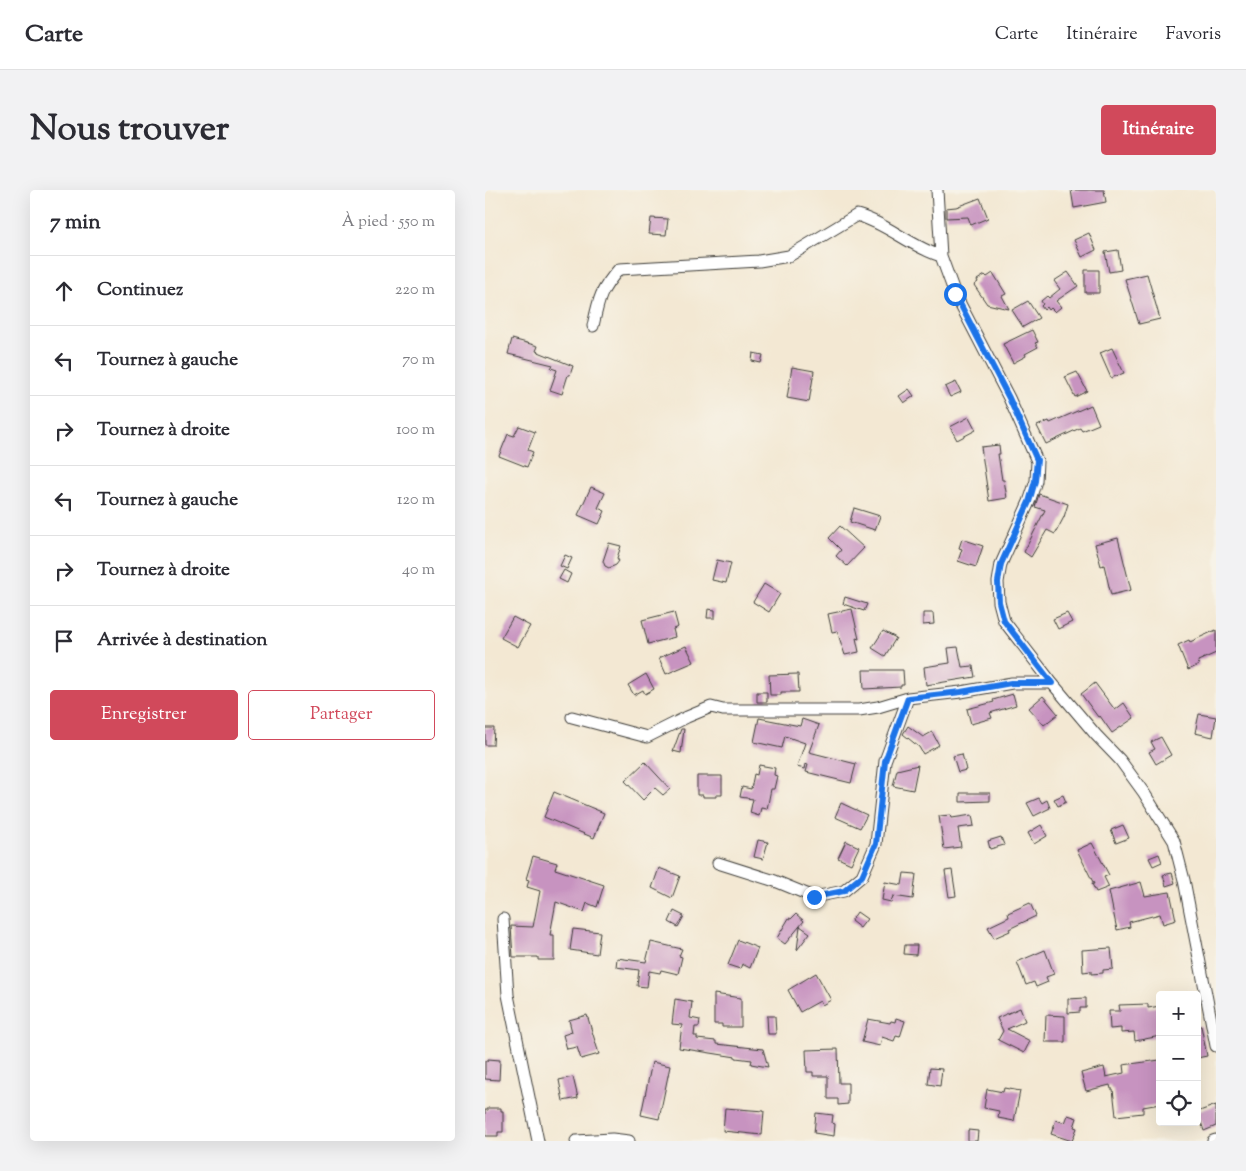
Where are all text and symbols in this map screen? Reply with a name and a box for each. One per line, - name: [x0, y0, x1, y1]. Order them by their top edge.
- text: Carte: [25, 18, 83, 52]
- text: Carte: [995, 22, 1038, 48]
- text: Itinéraire: [1066, 22, 1138, 48]
- text: Favoris: [1166, 22, 1221, 48]
- text: Nous trouver: [30, 105, 229, 156]
- button: Itinéraire: [1101, 105, 1216, 155]
- text: 7 min: [50, 208, 101, 238]
- text: À pied · 550 m: [342, 211, 435, 234]
- icon: ahead: [50, 277, 78, 305]
- text: Continuez: [97, 277, 183, 304]
- text: 220 m: [395, 279, 435, 302]
- route start: [944, 283, 967, 306]
- icon: left: [50, 347, 78, 375]
- text: Tournez à gauche: [97, 347, 238, 374]
- text: 70 m: [402, 349, 435, 372]
- icon: right: [50, 417, 78, 445]
- text: Tournez à droite: [97, 417, 230, 444]
- text: 100 m: [396, 419, 435, 442]
- icon: left: [50, 487, 78, 515]
- text: Tournez à gauche: [97, 487, 238, 514]
- text: 120 m: [397, 489, 435, 512]
- icon: right: [50, 557, 78, 585]
- text: Tournez à droite: [97, 557, 230, 584]
- text: 40 m: [402, 559, 435, 582]
- icon: arrive: [50, 627, 78, 655]
- text: Arrivée à destination: [97, 627, 268, 654]
- button: Enregistrer: [50, 690, 238, 740]
- button: Partager: [248, 690, 435, 740]
- route end: [803, 886, 826, 909]
- map controls: [1156, 991, 1201, 1126]
- button: +: [1156, 991, 1201, 1036]
- button: −: [1156, 1036, 1201, 1081]
- button: locate: [1156, 1081, 1201, 1126]

